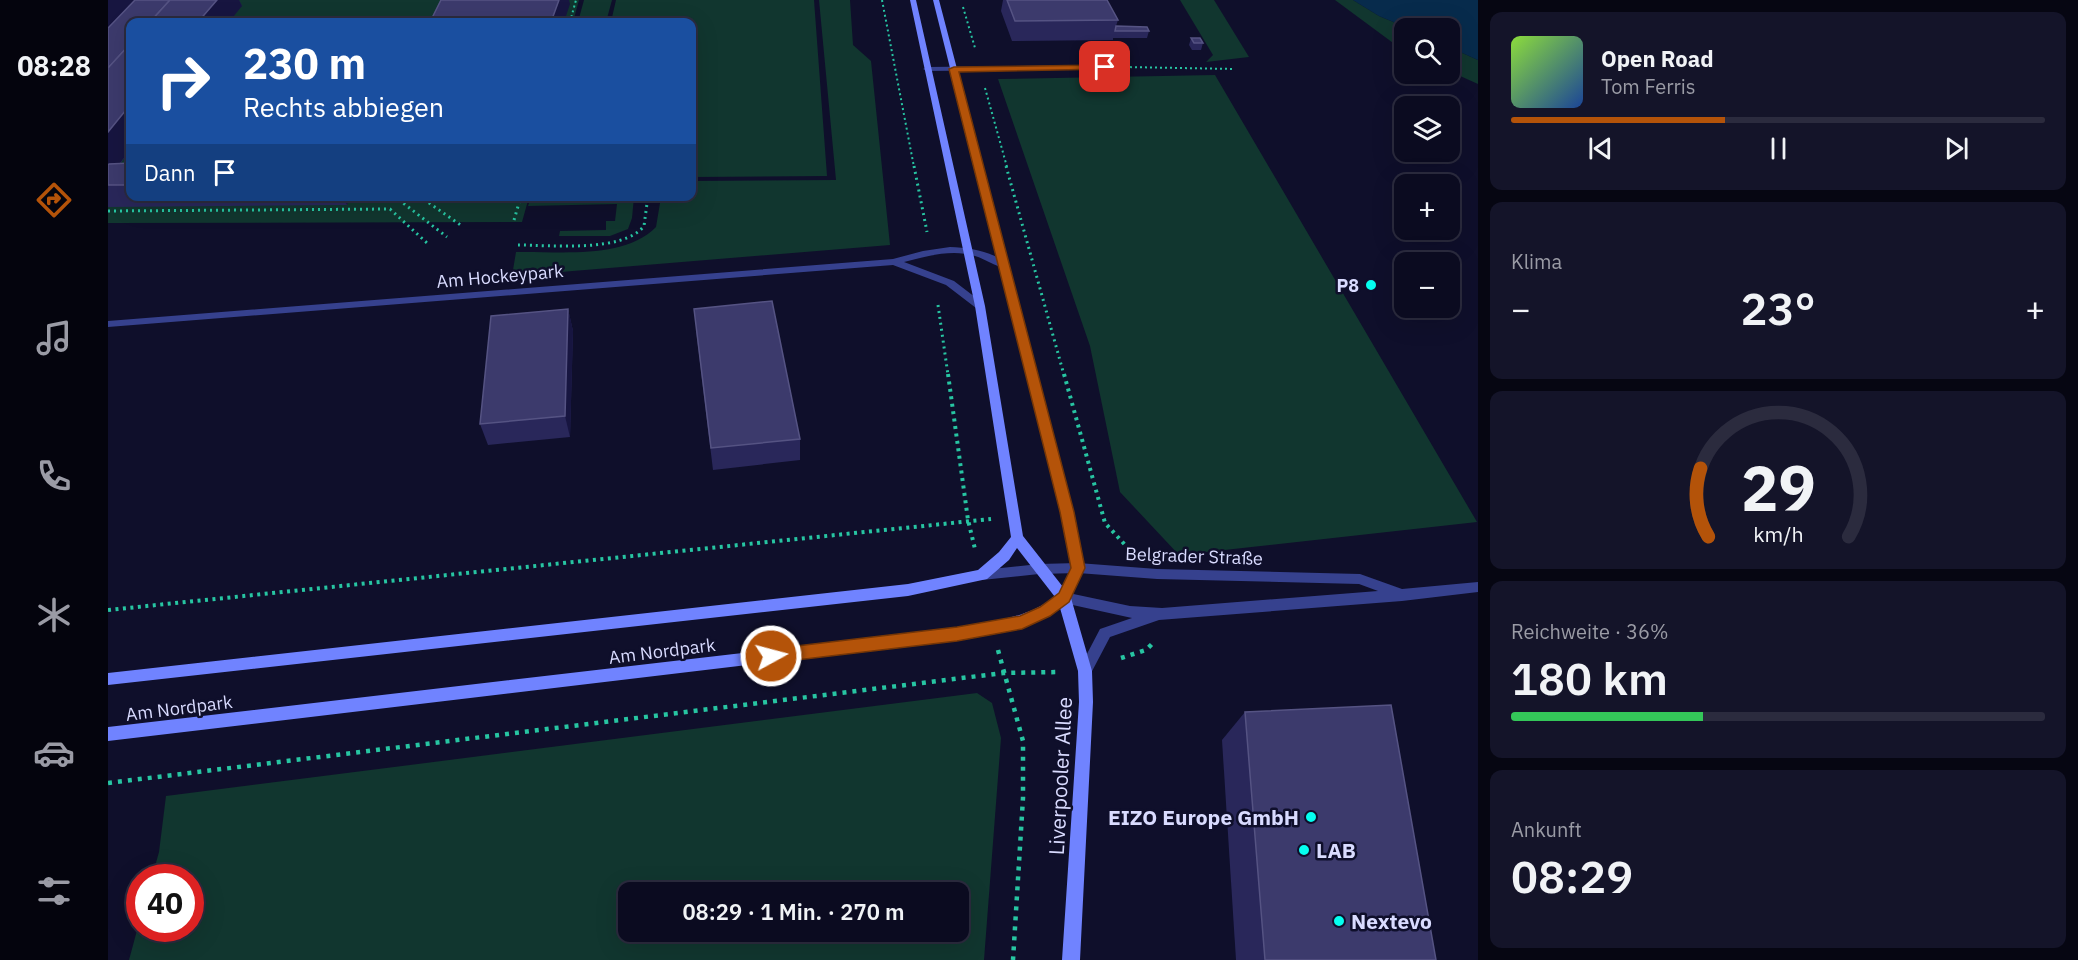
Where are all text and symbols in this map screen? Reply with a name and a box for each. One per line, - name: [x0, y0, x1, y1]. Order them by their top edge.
- map controls: [1394, 18, 1460, 318]
- button: search: [1394, 18, 1460, 84]
- text: 230 m: [243, 36, 366, 91]
- pin: [1079, 41, 1130, 92]
- icon: right: [144, 42, 222, 120]
- text: Open Road: [1601, 44, 1714, 73]
- text: 08:28: [17, 48, 91, 83]
- icon: arrive: [1088, 50, 1121, 83]
- text: Tom Ferris: [1601, 73, 1696, 100]
- text: Rechts abbiegen: [243, 89, 444, 124]
- button: layers: [1394, 96, 1460, 162]
- icon: previous: [1584, 132, 1617, 165]
- icon: pause: [1762, 132, 1795, 165]
- icon: next: [1940, 132, 1973, 165]
- icon: arrive: [208, 156, 241, 189]
- text: Dann: [144, 158, 196, 187]
- button: +: [1394, 174, 1460, 240]
- icon: directions: [33, 179, 75, 221]
- text: Klima: [1511, 248, 1562, 275]
- button: −: [1394, 252, 1460, 318]
- street label: Am Hockeypark: [436, 259, 565, 293]
- place label: P8: [1336, 274, 1359, 297]
- marker: P8: [1364, 278, 1378, 292]
- text: 23°: [1740, 279, 1816, 337]
- text: −: [1511, 287, 1531, 330]
- text: +: [2025, 287, 2045, 330]
- icon: music: [33, 317, 75, 359]
- text: 29: [1741, 447, 1815, 528]
- icon: phone: [33, 455, 75, 497]
- text: km/h: [1753, 520, 1803, 548]
- street label: Belgrader Straße: [1125, 542, 1263, 570]
- icon: climate: [33, 594, 75, 636]
- text: Reichweite · 36%: [1511, 618, 1668, 645]
- position arrow: [739, 624, 803, 688]
- street label: Am Nordpark: [607, 633, 717, 669]
- text: 180 km: [1511, 649, 1668, 707]
- street label: Am Nordpark: [124, 690, 234, 726]
- street label: Liverpooler Allee: [1042, 696, 1078, 856]
- icon: car: [33, 732, 75, 774]
- place label: EIZO Europe GmbH: [1108, 803, 1299, 831]
- marker: EIZO Europe GmbH: [1304, 810, 1318, 824]
- text: Ankunft: [1511, 816, 1582, 843]
- place label: LAB: [1316, 836, 1356, 864]
- marker: LAB: [1297, 843, 1311, 857]
- text: 08:29: [1511, 847, 1633, 905]
- speed limit sign: 40: [126, 864, 204, 942]
- icon: filters: [33, 870, 75, 912]
- text: 08:29 · 1 Min. · 270 m: [682, 897, 905, 926]
- place label: Nextevo: [1351, 907, 1432, 935]
- marker: Nextevo: [1332, 914, 1346, 928]

